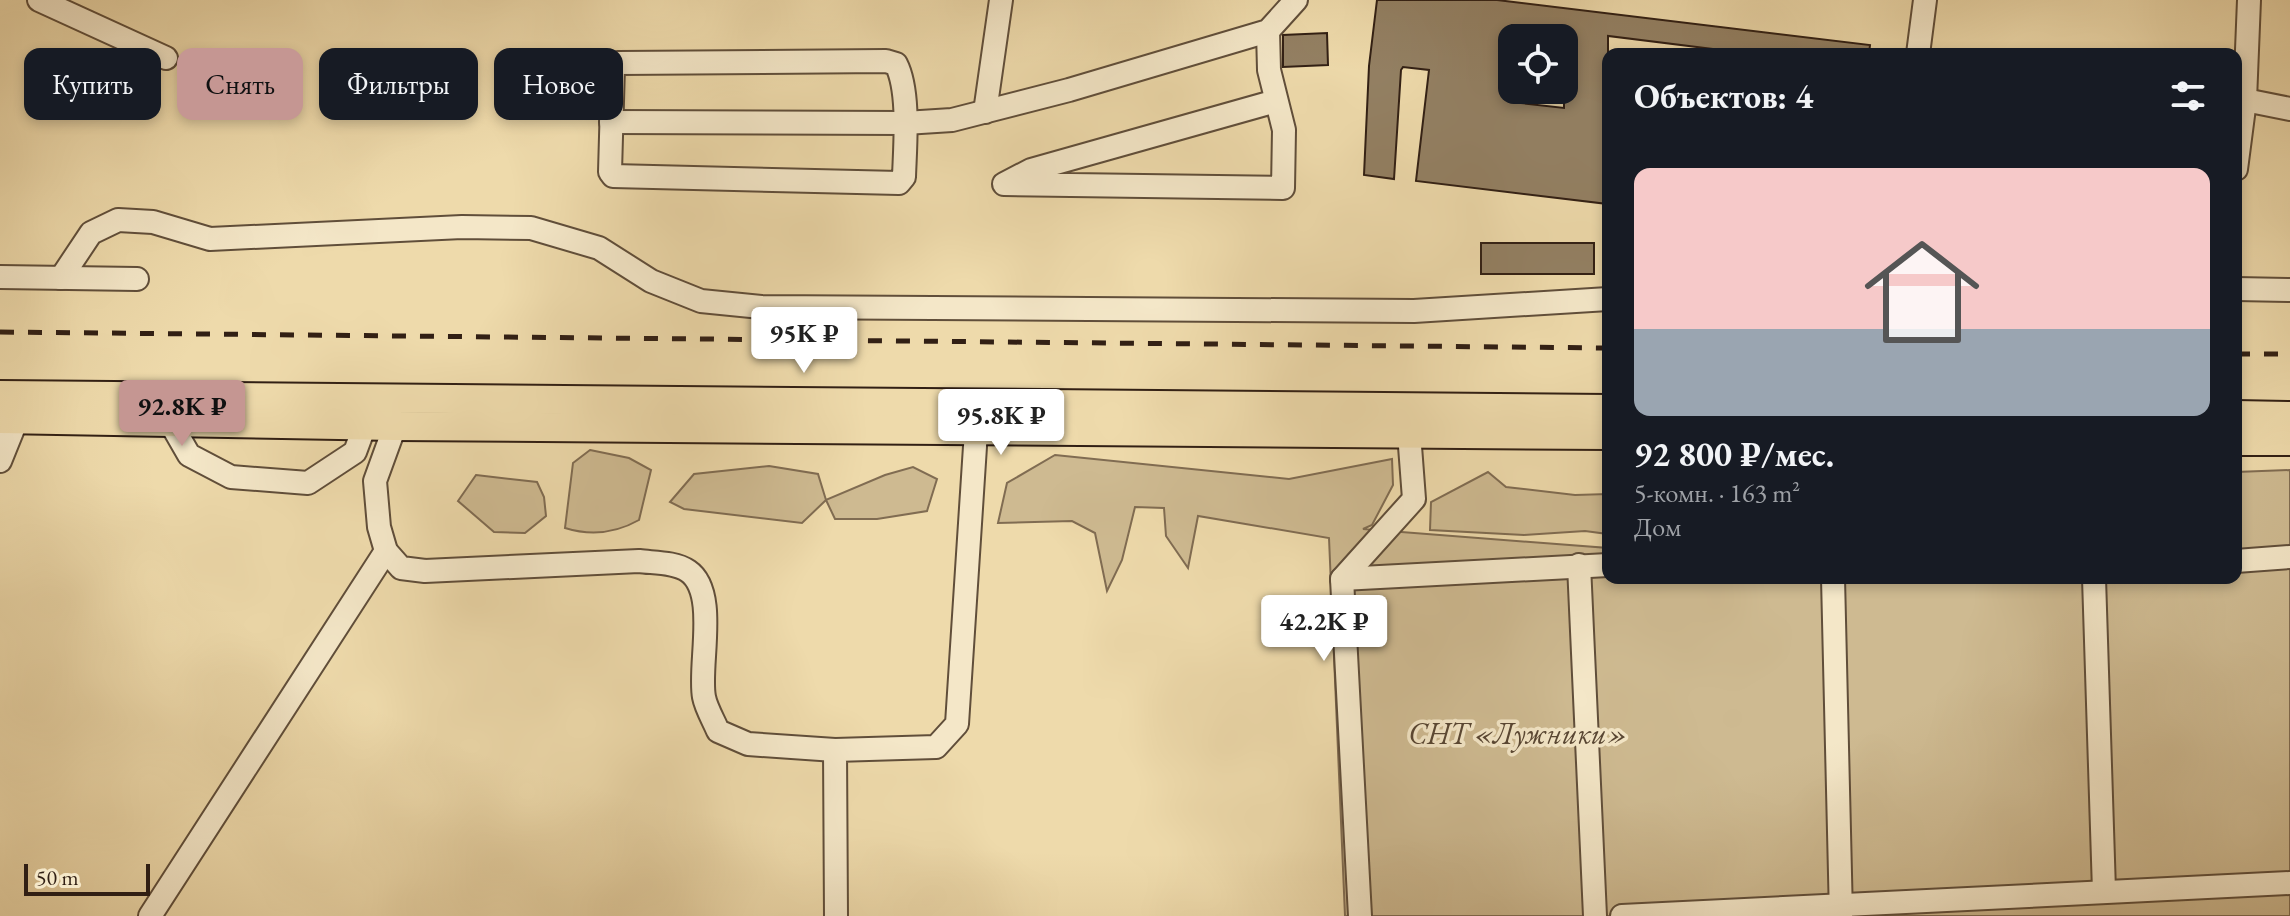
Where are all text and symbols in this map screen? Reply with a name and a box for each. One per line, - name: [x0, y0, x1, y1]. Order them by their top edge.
- map controls: [1498, 24, 1578, 104]
- button: locate: [1498, 24, 1578, 104]
- chip: Купить: [24, 48, 161, 120]
- chip: Снять: [177, 48, 303, 120]
- chip: Фильтры: [319, 48, 478, 120]
- chip: Новое: [494, 48, 623, 120]
- text: Объектов: 4: [1634, 74, 1813, 118]
- icon: filters: [2166, 74, 2210, 118]
- icon: home: [1850, 220, 1994, 364]
- pin: 95K ₽: [748, 307, 860, 375]
- text: 95K ₽: [769, 316, 839, 350]
- pin: 92.8K ₽: [108, 380, 256, 448]
- text: 92.8K ₽: [137, 389, 227, 423]
- pin: 95.8K ₽: [927, 389, 1075, 457]
- text: 95.8K ₽: [956, 398, 1046, 432]
- text: 92 800 ₽/мес.: [1634, 432, 1834, 476]
- text: 5-комн. · 163 m²: [1634, 476, 1800, 510]
- text: Дом: [1634, 510, 1681, 544]
- pin: 42.2K ₽: [1250, 595, 1398, 663]
- text: 42.2K ₽: [1279, 604, 1369, 638]
- park label: СНТ «Лужники»: [1408, 714, 1628, 753]
- scale bar: [24, 860, 150, 896]
- text: 50 m: [36, 863, 79, 892]

